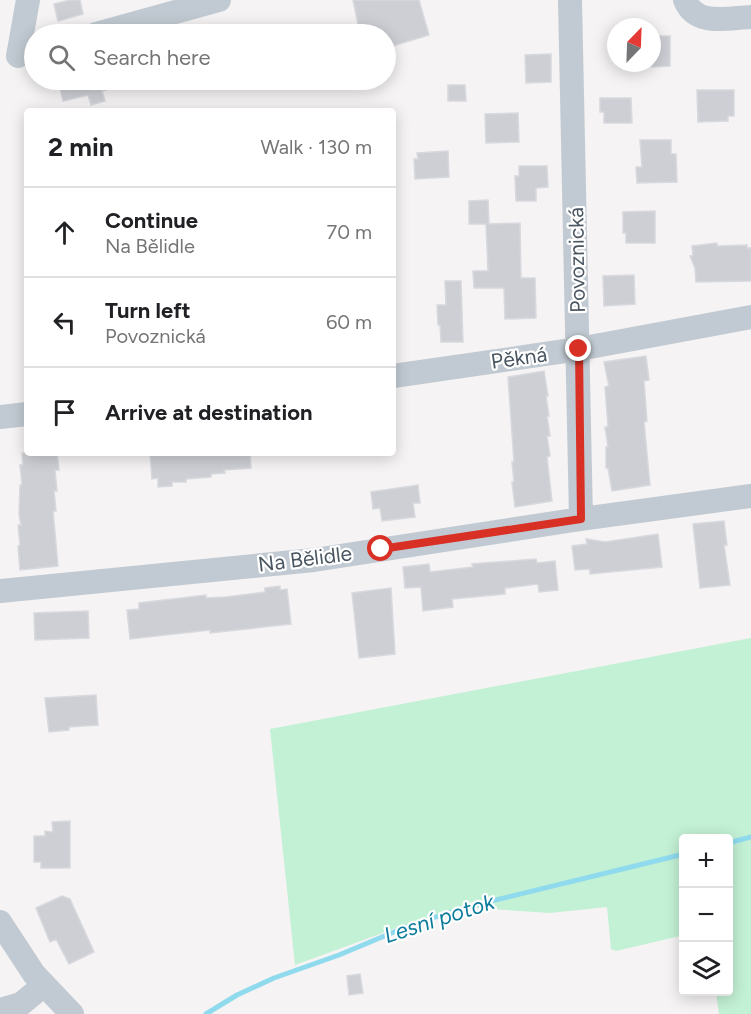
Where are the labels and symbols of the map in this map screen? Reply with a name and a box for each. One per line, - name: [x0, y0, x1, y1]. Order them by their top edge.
- north arrow: [607, 18, 661, 72]
- street label: Povoznická: [563, 207, 590, 313]
- route end: [565, 335, 591, 361]
- street label: Pěkná: [489, 341, 549, 374]
- route start: [367, 535, 393, 561]
- street label: Na Bělidle: [257, 540, 353, 577]
- water label: Lesní potok: [381, 888, 499, 949]

